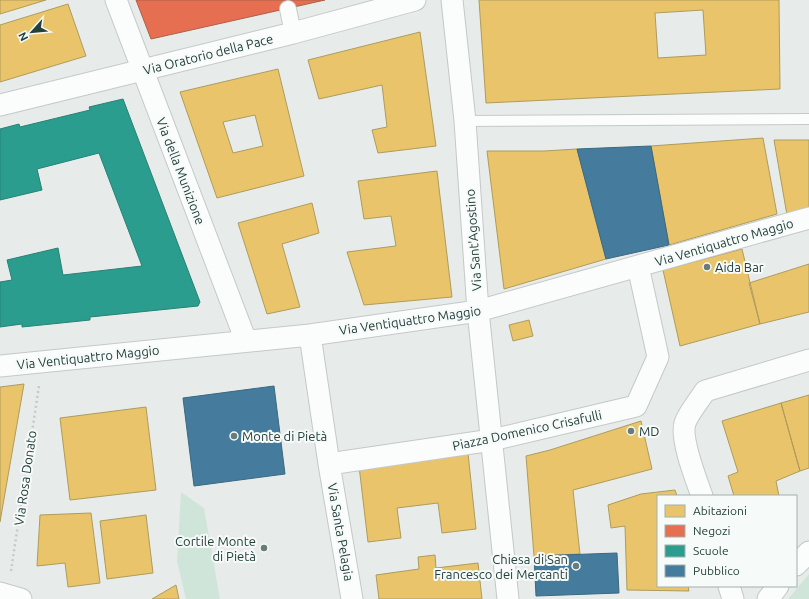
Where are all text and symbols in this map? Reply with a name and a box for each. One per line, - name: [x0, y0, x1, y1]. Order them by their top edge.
- north arrow: [12, 12, 52, 52]
- text: N: [16, 30, 30, 43]
- street label: Via Oratorio della Pace: [142, 31, 274, 77]
- street label: Via della Munizione: [154, 116, 208, 226]
- street label: Via Sant'Agostino: [462, 188, 484, 292]
- street label: Via Ventiquattro Maggio: [653, 216, 795, 268]
- place label: Aida Bar: [715, 260, 764, 274]
- marker: Aida Bar: [702, 262, 712, 272]
- street label: Via Ventiquattro Maggio: [338, 303, 482, 337]
- street label: Via Ventiquattro Maggio: [16, 343, 160, 371]
- street label: Piazza Domenico Crisafulli: [451, 407, 603, 453]
- place label: MD: [639, 424, 659, 438]
- marker: MD: [626, 426, 636, 436]
- street label: Via Rosa Donato: [11, 429, 39, 527]
- place label: Monte di Pietà: [242, 429, 327, 443]
- marker: Monte di Pietà: [229, 431, 239, 441]
- street label: Via Santa Pelagia: [325, 482, 357, 582]
- legend: [657, 495, 797, 587]
- text: Abitazioni: [693, 504, 747, 517]
- text: Negozi: [693, 524, 731, 537]
- place label: Cortile Monte di Pietà: [175, 534, 256, 563]
- marker: Cortile Monte di Pietà: [259, 543, 269, 553]
- text: Scuole: [693, 544, 729, 557]
- place label: Chiesa di San Francesco dei Mercanti: [434, 552, 568, 581]
- marker: Chiesa di San Francesco dei Mercanti: [571, 561, 581, 571]
- text: Pubblico: [693, 564, 740, 577]

